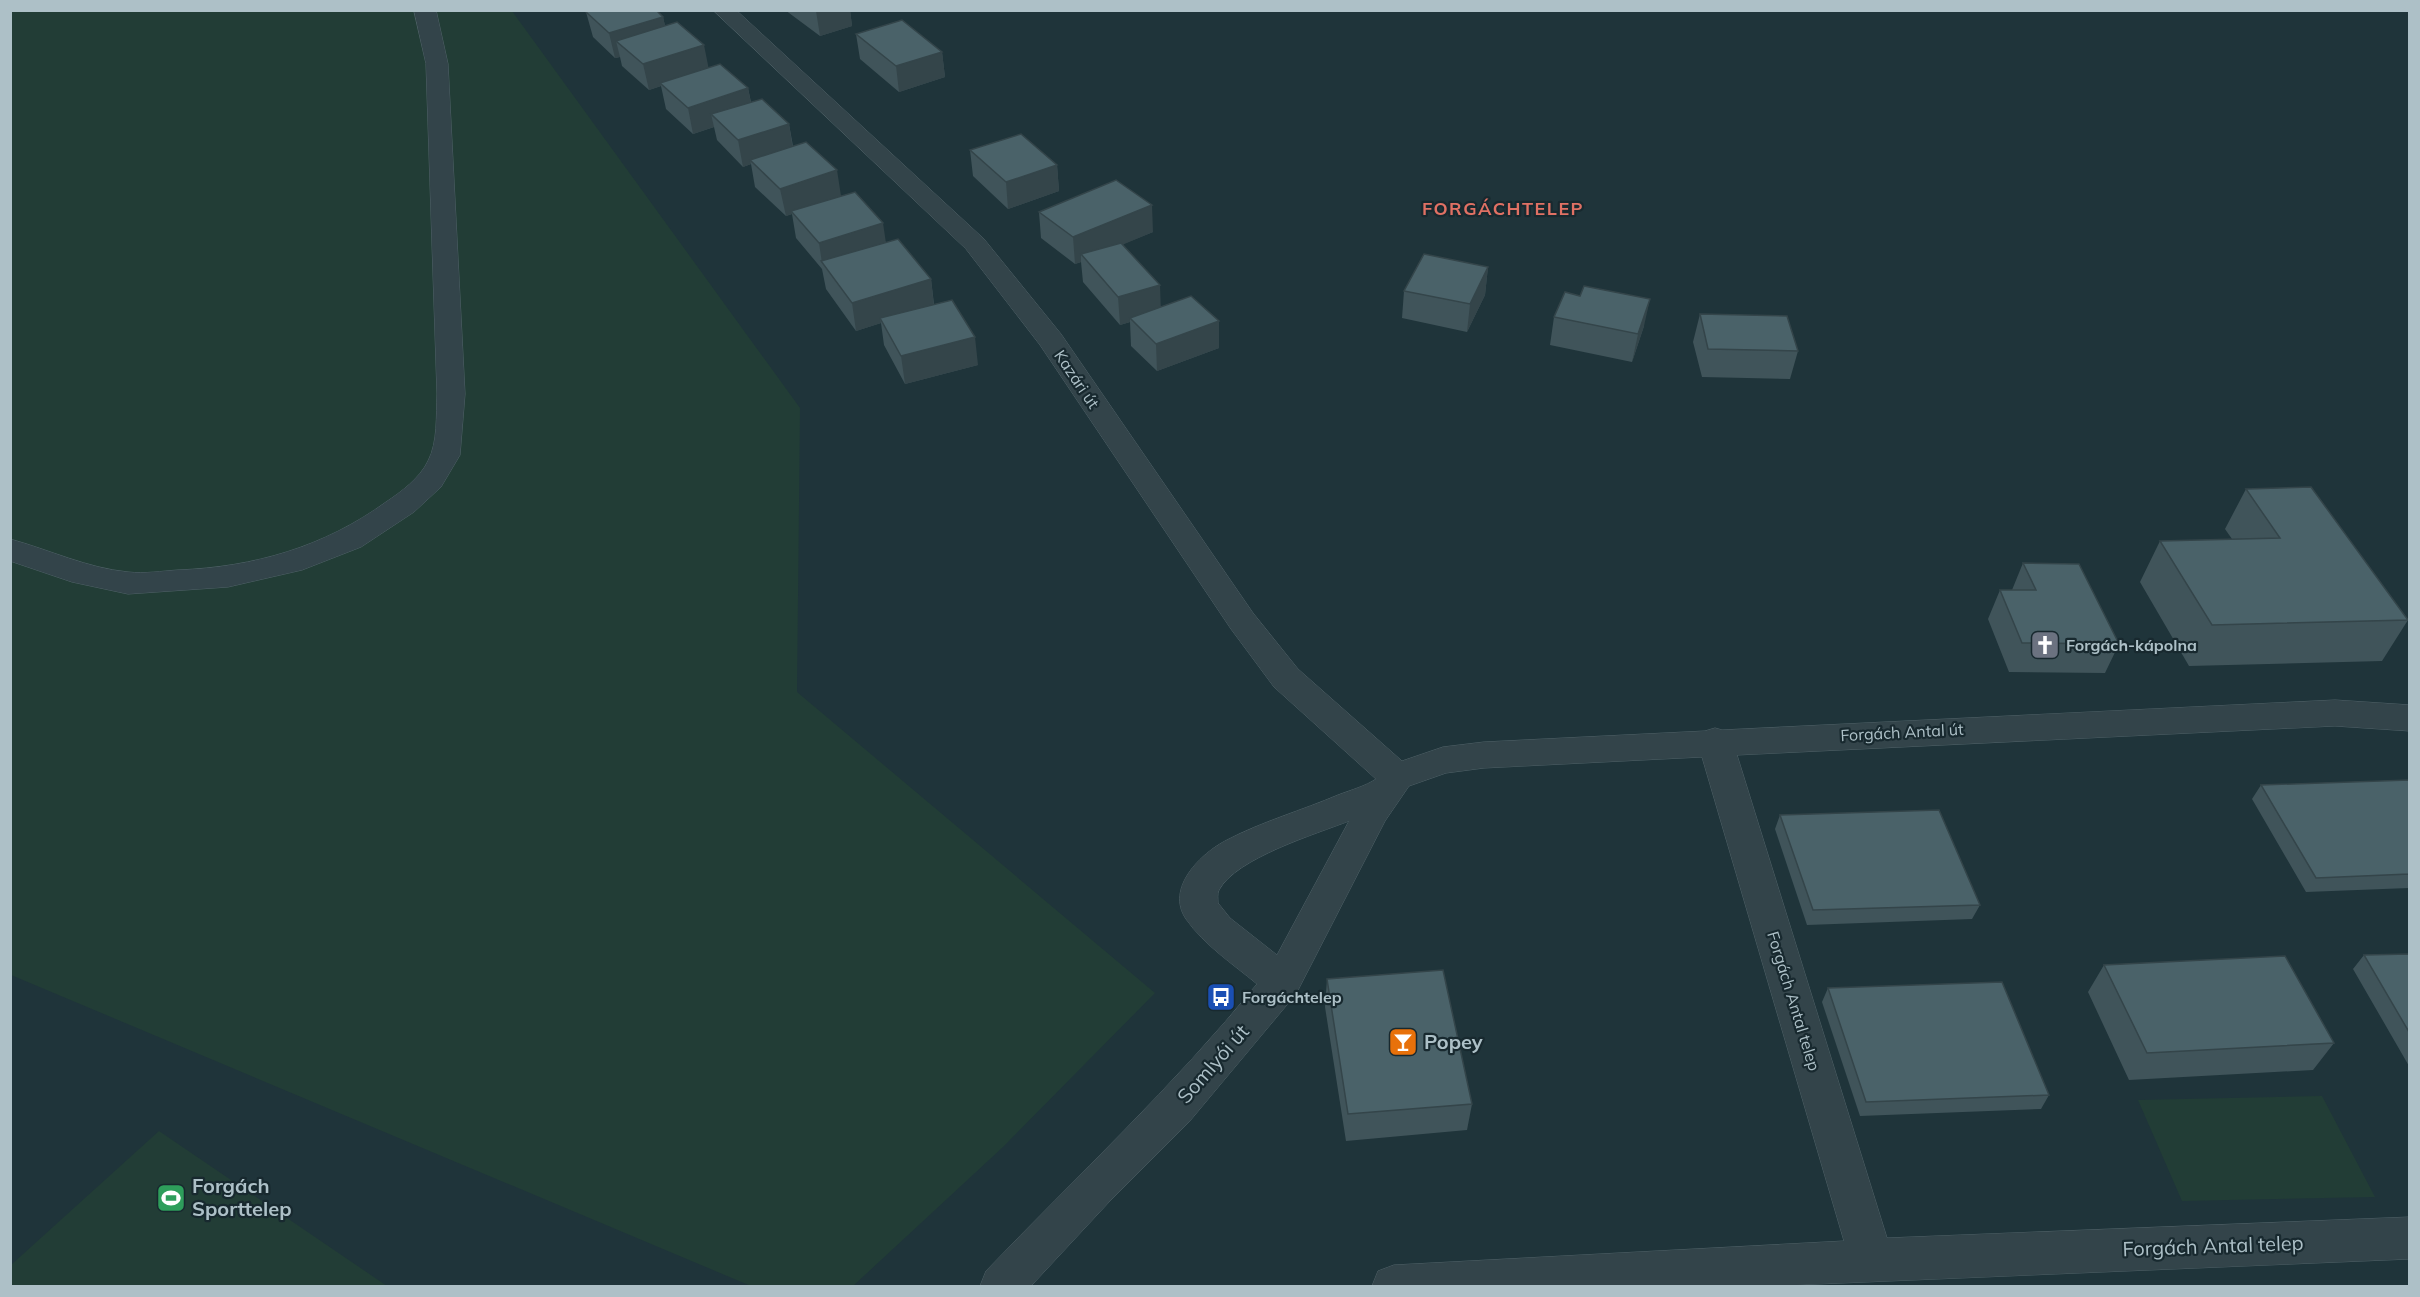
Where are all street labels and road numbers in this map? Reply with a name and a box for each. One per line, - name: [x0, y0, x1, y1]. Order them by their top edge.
- street label: Kazári út: [1050, 346, 1104, 412]
- street label: Forgách Antal út: [1840, 719, 1965, 745]
- street label: Forgách Antal telep: [1763, 929, 1825, 1073]
- street label: Somlyói út: [1171, 1019, 1254, 1108]
- street label: Forgách Antal telep: [2122, 1230, 2304, 1261]

